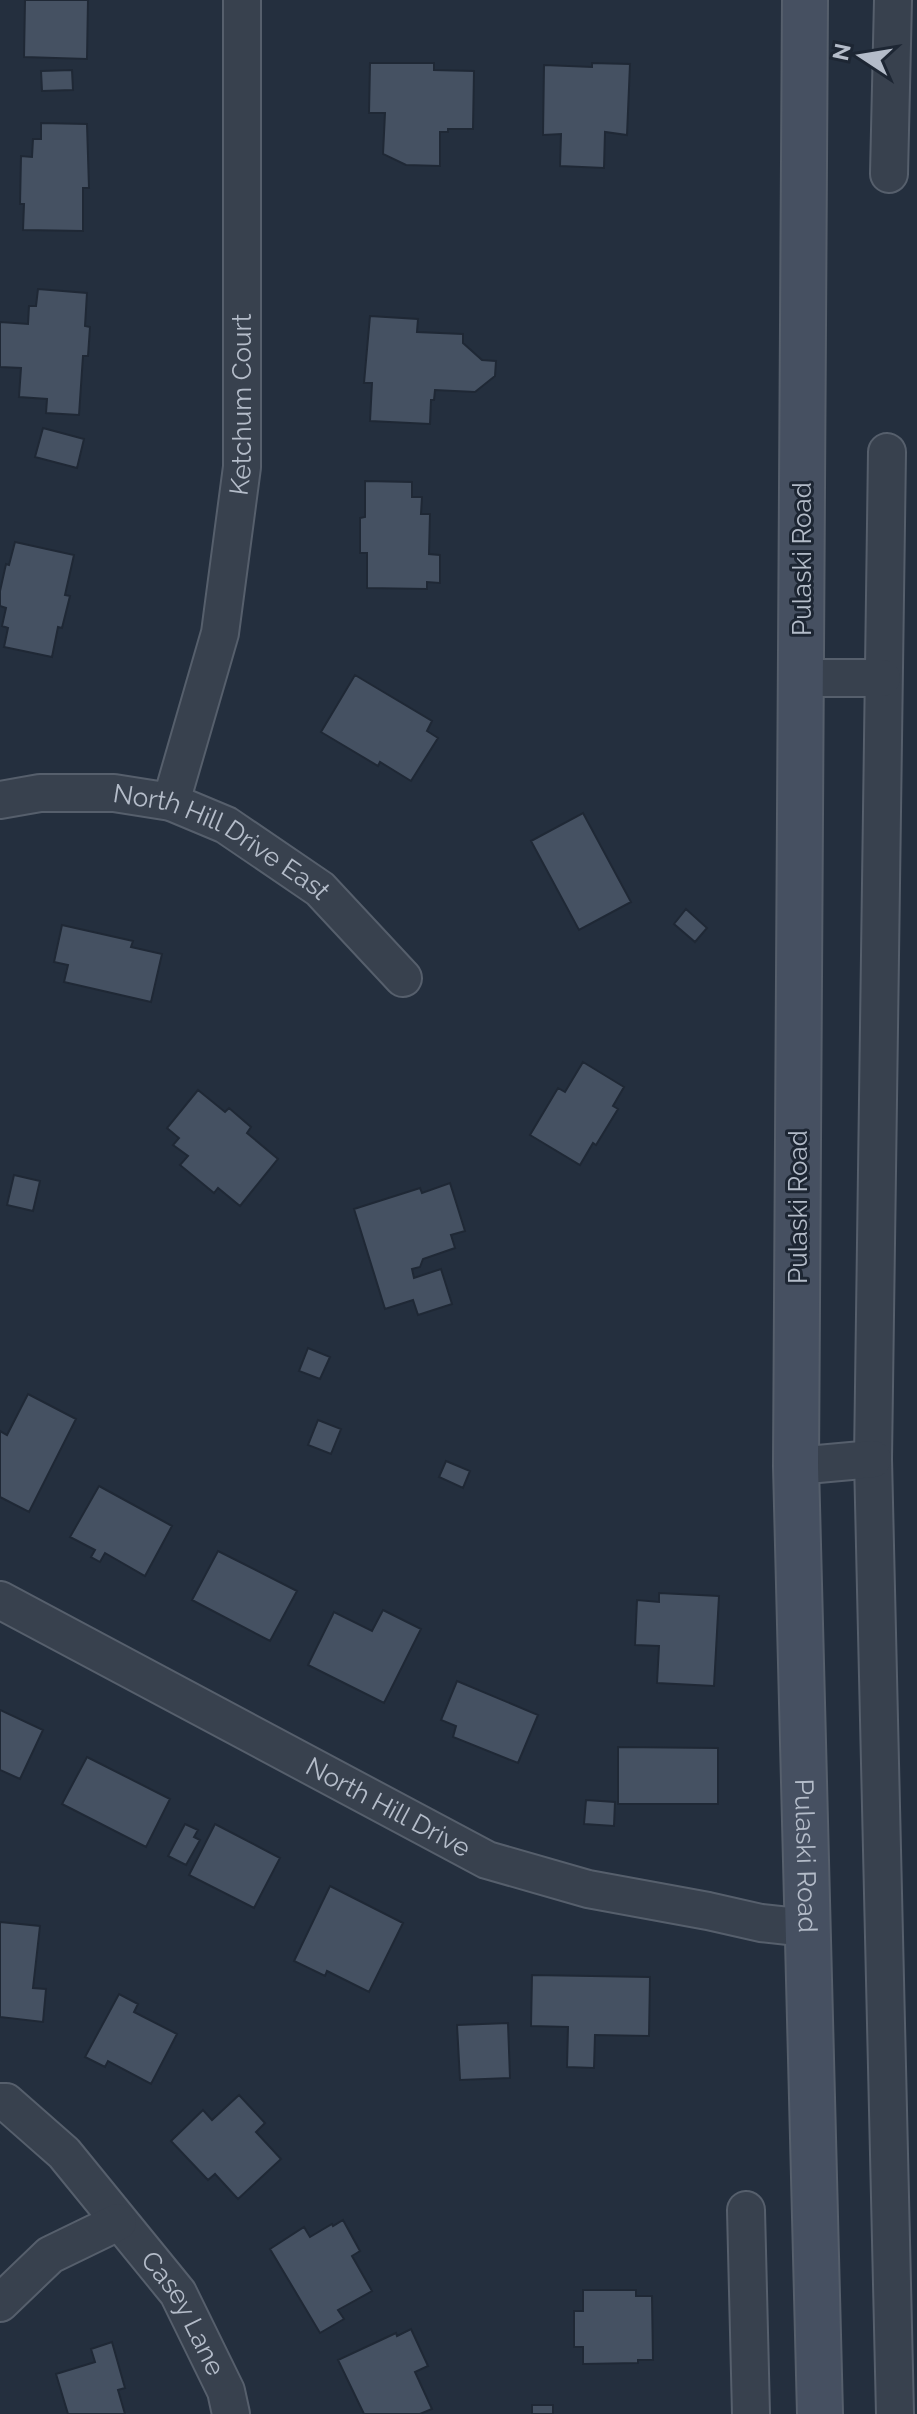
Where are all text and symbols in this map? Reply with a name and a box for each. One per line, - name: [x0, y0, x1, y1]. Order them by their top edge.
- north arrow: [821, 16, 901, 96]
- text: N: [827, 41, 856, 63]
- street label: Ketchum Court: [223, 313, 257, 497]
- street label: Pulaski Road: [787, 482, 817, 636]
- street label: North Hill Drive East: [111, 778, 337, 905]
- street label: Pulaski Road: [783, 1130, 813, 1284]
- street label: North Hill Drive: [301, 1751, 475, 1863]
- street label: Pulaski Road: [789, 1779, 823, 1933]
- street label: Casey Lane: [135, 2245, 231, 2380]

